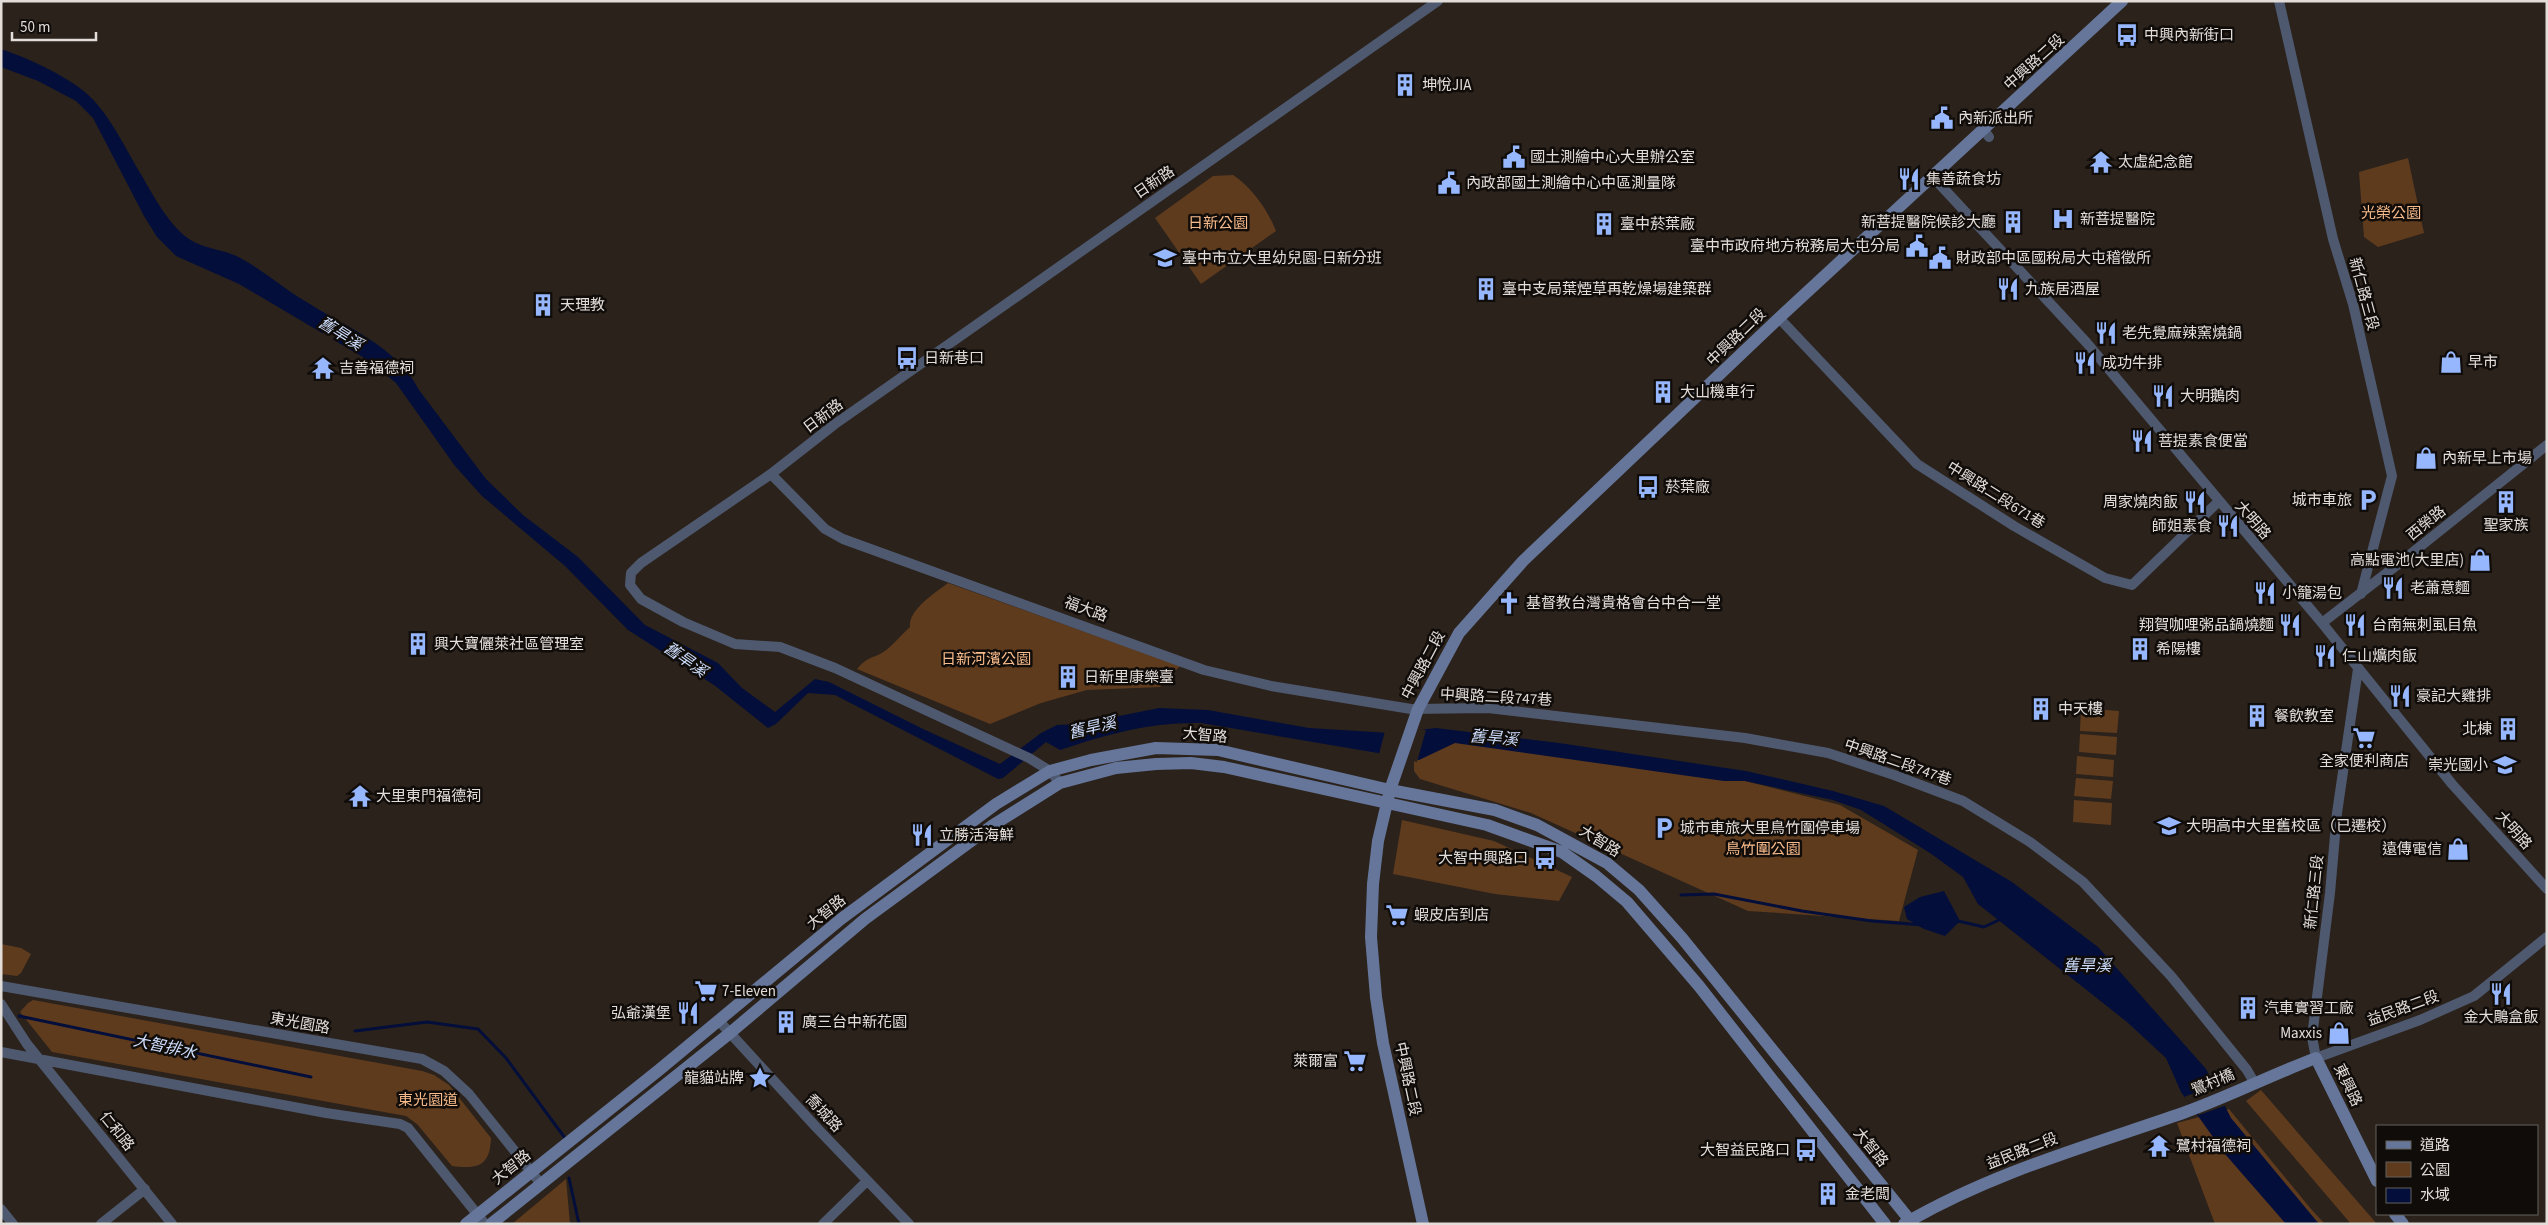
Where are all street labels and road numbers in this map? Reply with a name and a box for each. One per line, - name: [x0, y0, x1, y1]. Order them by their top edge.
- street label: 中興路二段: [1999, 29, 2069, 95]
- street label: 日新路: [1130, 161, 1179, 204]
- street label: 新仁路三段: [2344, 255, 2383, 333]
- street label: 中興路二段: [1702, 304, 1771, 371]
- street label: 日新路: [799, 394, 848, 438]
- street label: 中興路二段671巷: [1943, 457, 2049, 534]
- street label: 大明路: [2230, 496, 2275, 544]
- street label: 西榮路: [2402, 501, 2450, 546]
- street label: 福大路: [1061, 592, 1111, 627]
- street label: 中興路二段: [1397, 627, 1450, 703]
- street label: 中興路二段747巷: [1439, 684, 1553, 711]
- street label: 大智路: [1182, 723, 1228, 748]
- street label: 中興路二段747巷: [1841, 734, 1954, 791]
- street label: 大明路: [2491, 807, 2536, 854]
- street label: 大智路: [1575, 821, 1624, 862]
- street label: 新仁路三段: [2300, 854, 2329, 930]
- street label: 大智路: [802, 890, 850, 935]
- street label: 益民路二段: [2364, 986, 2442, 1031]
- street label: 東光園路: [269, 1008, 331, 1039]
- street label: 中興路二段: [1389, 1040, 1426, 1118]
- street label: 東興路: [2328, 1060, 2367, 1110]
- street label: 鷺村橋: [2188, 1064, 2238, 1101]
- street label: 喬城路: [801, 1090, 847, 1137]
- street label: 仁和路: [94, 1107, 139, 1155]
- street label: 大智路: [1848, 1123, 1893, 1171]
- street label: 益民路二段: [1983, 1128, 2061, 1175]
- street label: 大智路: [487, 1145, 535, 1190]

